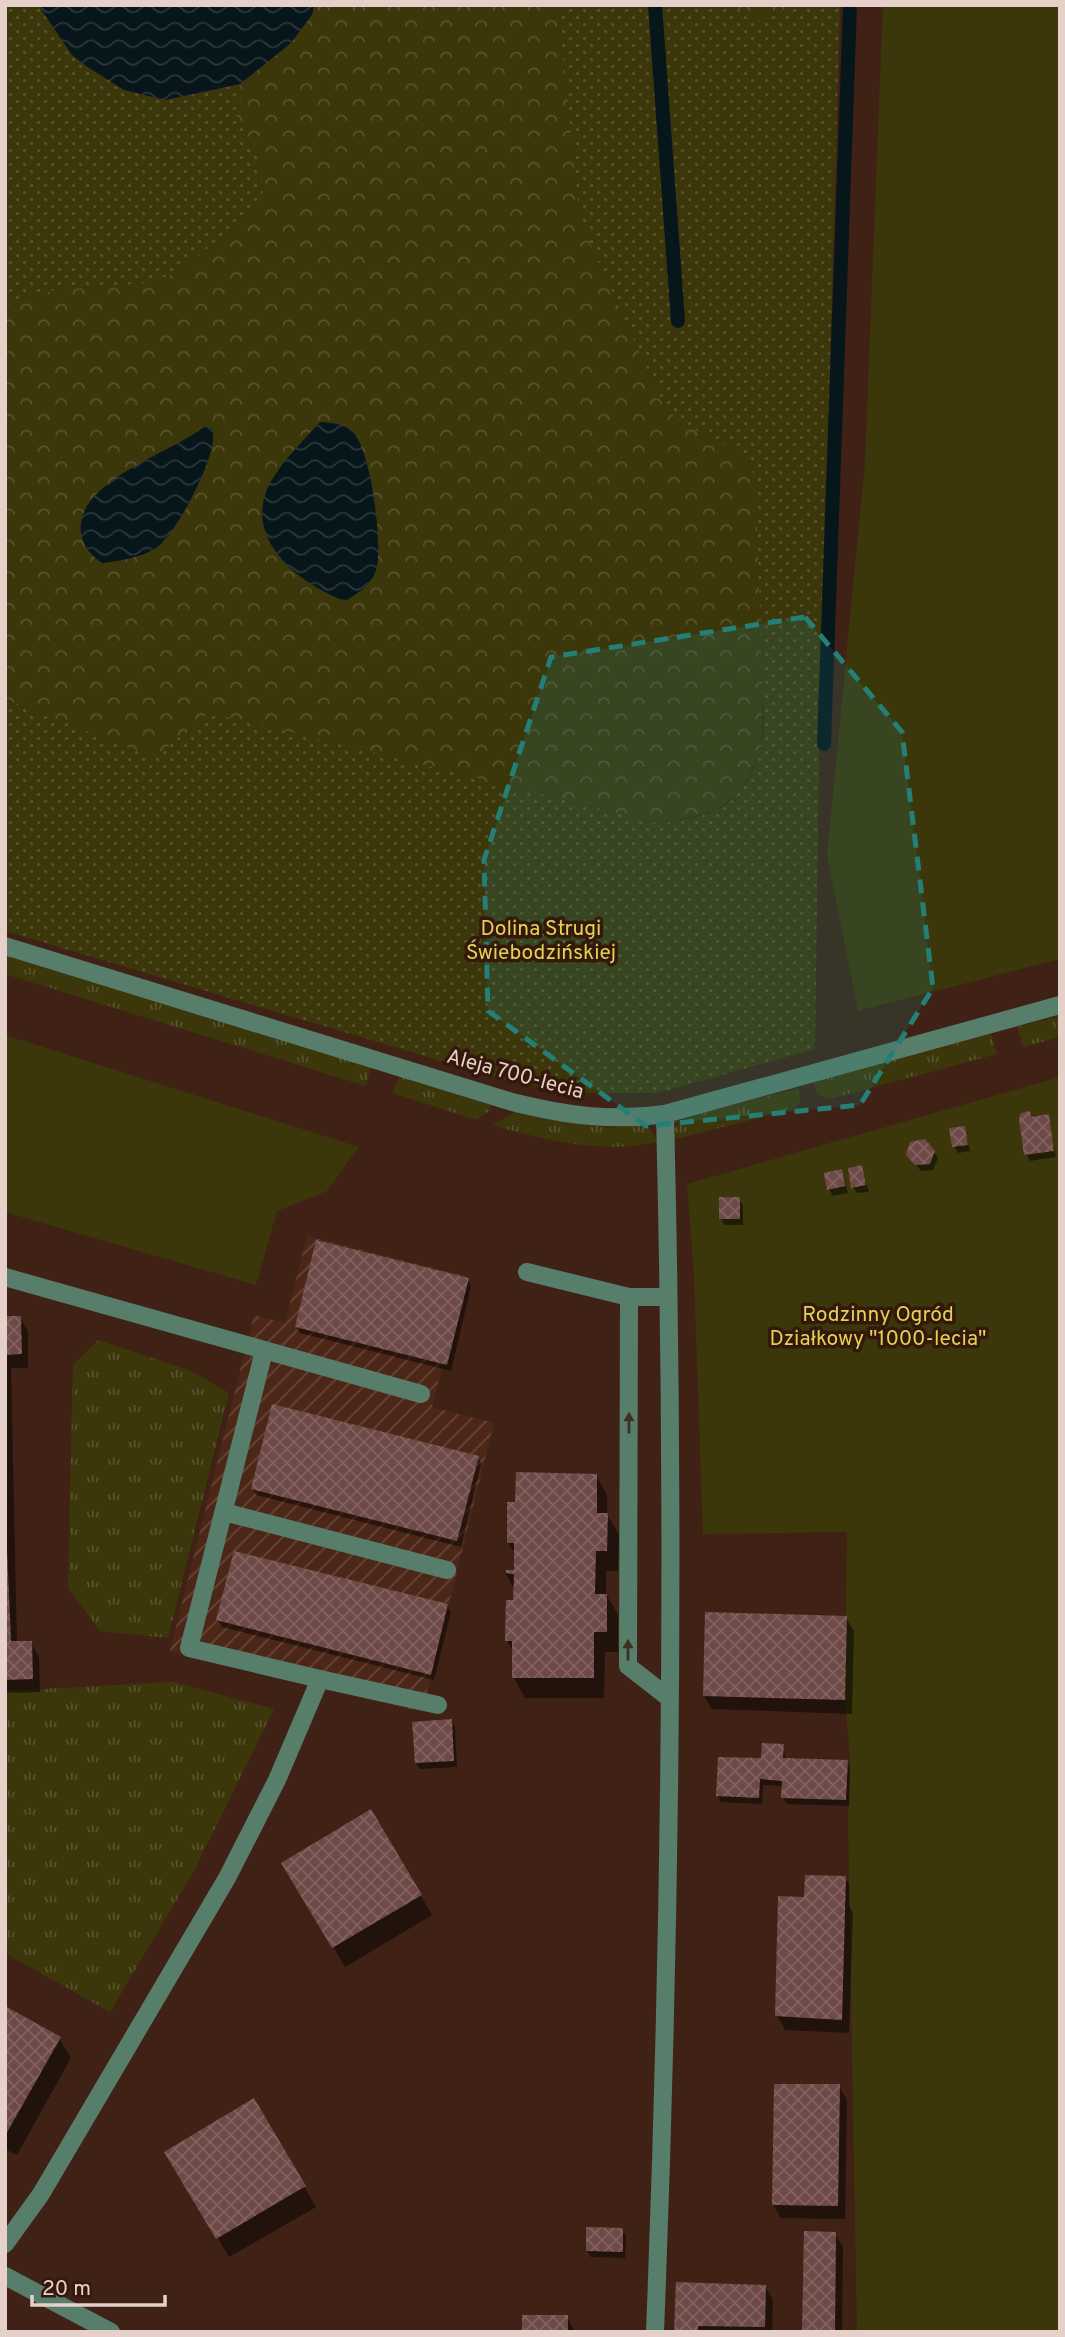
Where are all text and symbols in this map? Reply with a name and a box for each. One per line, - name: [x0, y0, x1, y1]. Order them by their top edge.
- park label: Dolina Strugi Świebodzińskiej: [466, 916, 616, 967]
- street label: Aleja 700-lecia: [443, 1044, 587, 1106]
- park label: Rodzinny Ogród Działkowy "1000-lecia": [770, 1302, 986, 1353]
- one-way arrow: [623, 1412, 635, 1434]
- one-way arrow: [622, 1639, 634, 1661]
- scale bar: [32, 2264, 164, 2308]
- text: 20 m: [42, 2276, 91, 2303]

